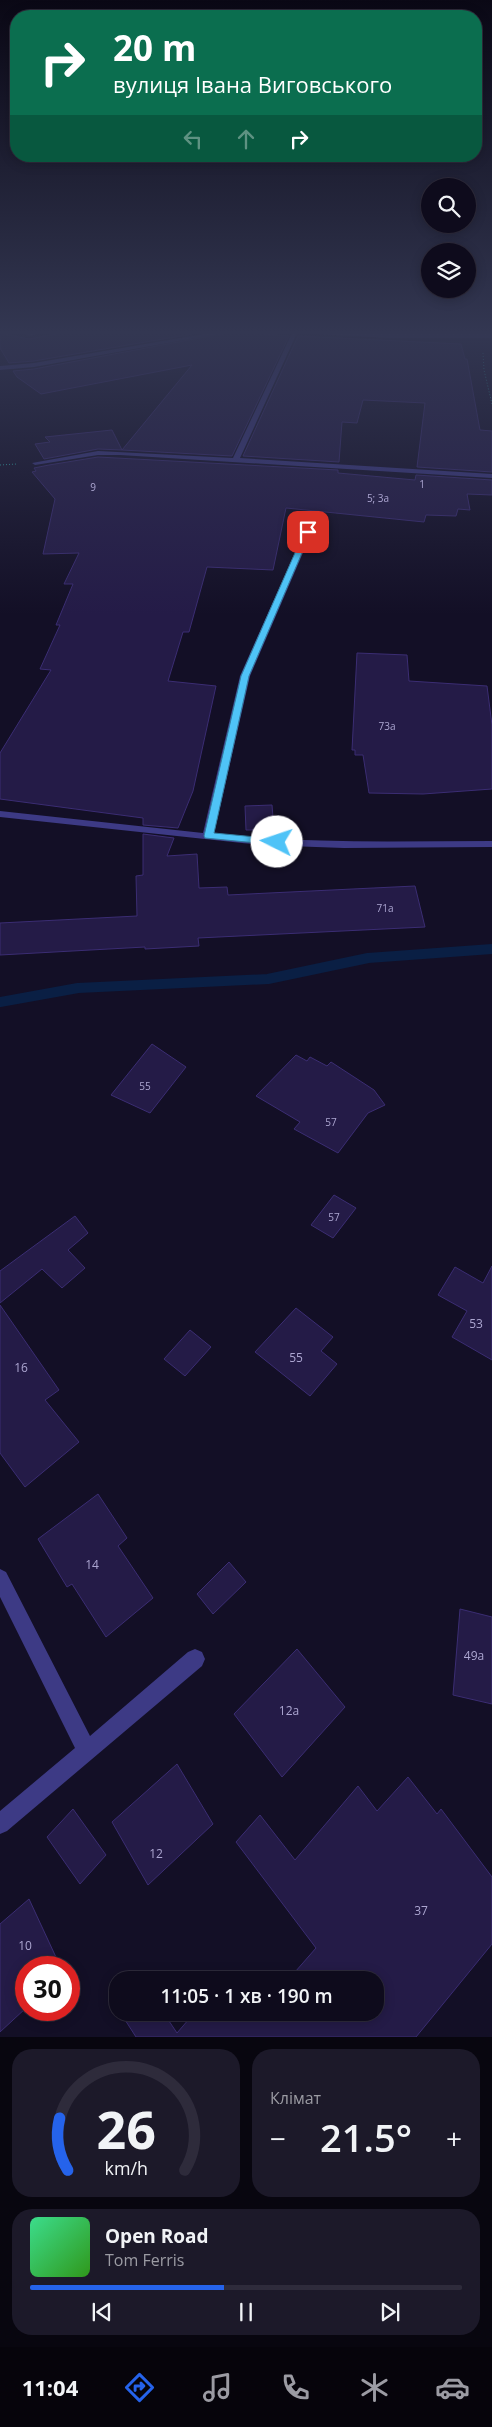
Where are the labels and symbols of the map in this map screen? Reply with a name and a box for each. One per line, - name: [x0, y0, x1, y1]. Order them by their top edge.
- house number: 1: [419, 477, 425, 491]
- house number: 9: [90, 480, 96, 494]
- house number: 5; 3а: [367, 491, 389, 505]
- pin: [287, 511, 329, 553]
- house number: 73а: [379, 719, 396, 733]
- position arrow: [250, 815, 302, 867]
- house number: 71а: [377, 901, 394, 915]
- house number: 55: [139, 1079, 151, 1093]
- house number: 57: [325, 1115, 337, 1129]
- house number: 57: [328, 1210, 340, 1224]
- house number: 53: [469, 1315, 483, 1332]
- house number: 55: [289, 1349, 303, 1366]
- house number: 16: [14, 1359, 28, 1376]
- house number: 14: [85, 1556, 99, 1573]
- house number: 49а: [464, 1647, 484, 1664]
- house number: 12а: [279, 1702, 299, 1719]
- house number: 12: [149, 1845, 163, 1862]
- house number: 37: [414, 1902, 428, 1919]
- house number: 10: [18, 1937, 32, 1954]
- speed limit sign: 30: [15, 1956, 80, 2021]

